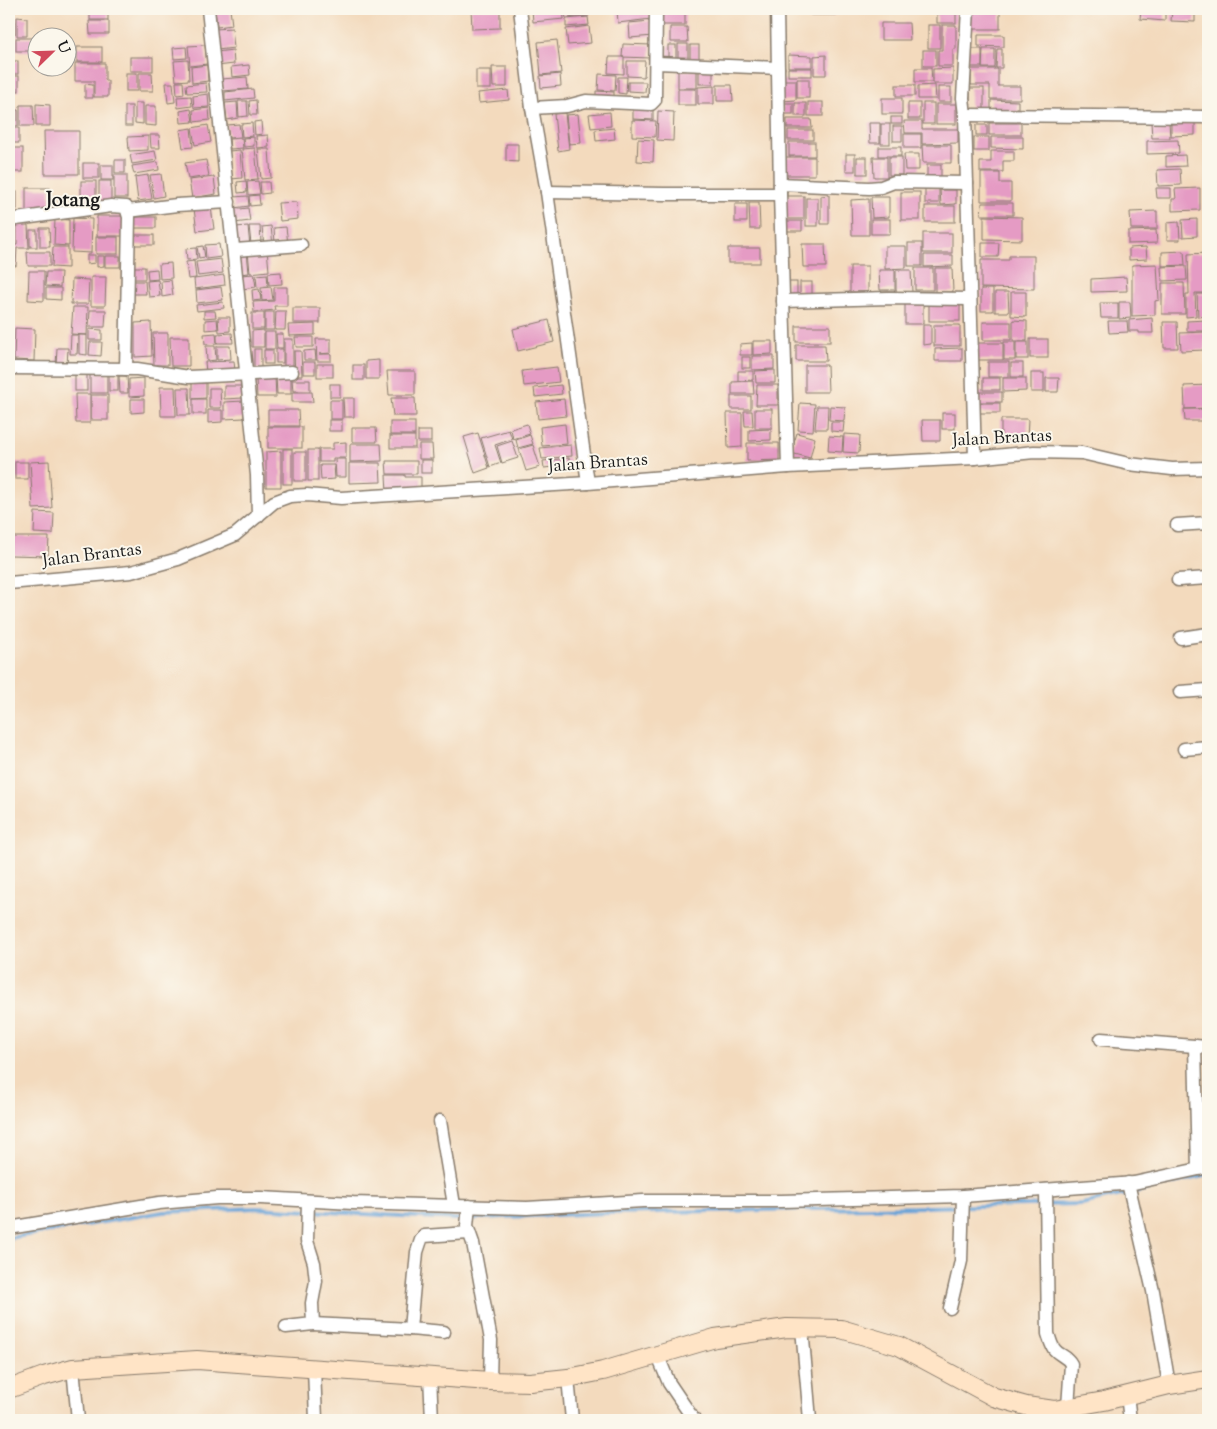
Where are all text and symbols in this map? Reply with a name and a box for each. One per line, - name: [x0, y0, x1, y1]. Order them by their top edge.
- north arrow: [28, 28, 78, 78]
- text: U: [51, 39, 74, 57]
- district label: Jotang: [44, 187, 100, 216]
- street label: Jalan Brantas: [951, 423, 1052, 455]
- street label: Jalan Brantas: [546, 448, 649, 481]
- street label: Jalan Brantas: [40, 537, 143, 575]

